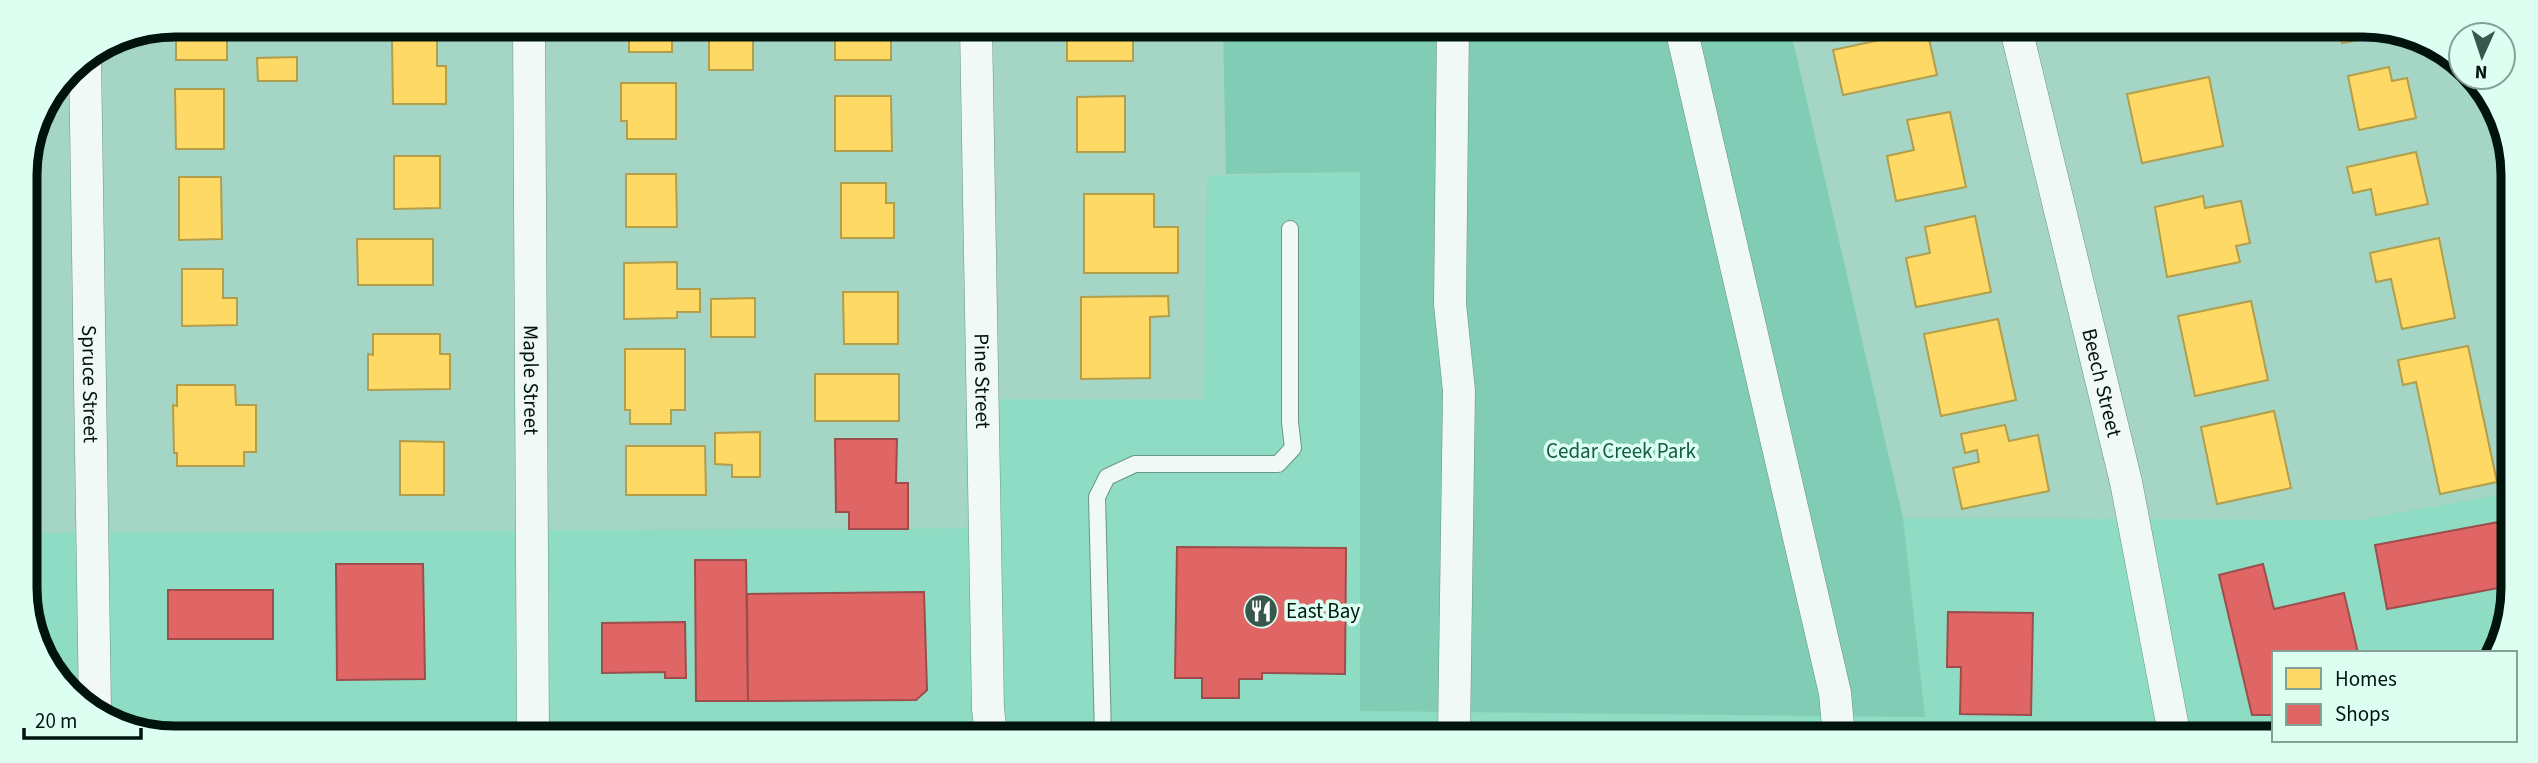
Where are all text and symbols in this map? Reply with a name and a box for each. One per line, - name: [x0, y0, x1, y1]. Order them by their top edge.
- north arrow: [2447, 21, 2517, 91]
- text: N: [2474, 58, 2488, 85]
- street label: Spruce Street: [74, 325, 106, 443]
- street label: Maple Street: [516, 325, 546, 435]
- street label: Beech Street: [2074, 325, 2130, 440]
- street label: Pine Street: [966, 333, 998, 429]
- park label: Cedar Creek Park: [1546, 436, 1697, 466]
- restaurant icon: East Bay: [1242, 592, 1280, 630]
- place label: East Bay: [1286, 596, 1360, 626]
- legend: [2272, 651, 2517, 742]
- text: Homes: [2335, 664, 2397, 694]
- scale bar: [24, 696, 142, 740]
- text: Shops: [2335, 699, 2390, 729]
- text: 20 m: [35, 706, 77, 736]

